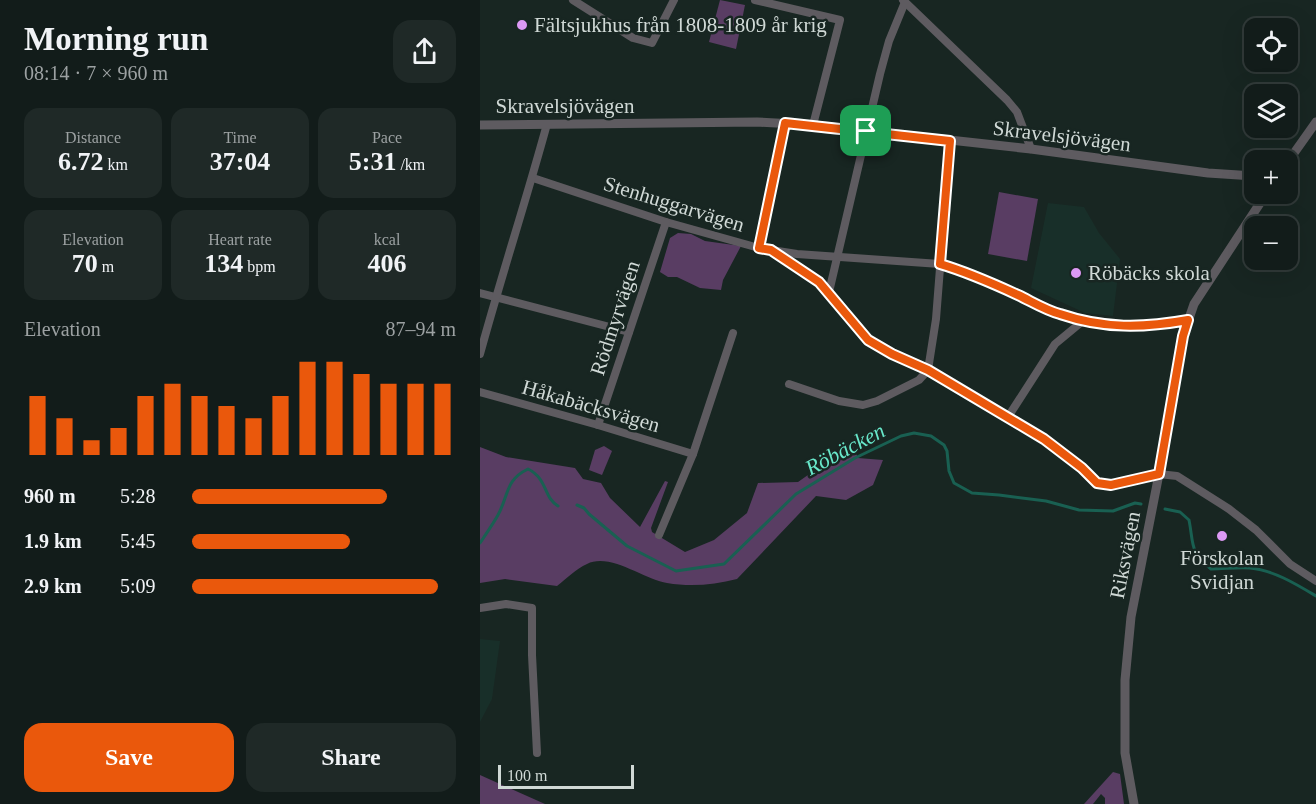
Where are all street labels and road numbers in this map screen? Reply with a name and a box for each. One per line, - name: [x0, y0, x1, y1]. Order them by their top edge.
- street label: Skravelsjövägen: [496, 94, 635, 118]
- street label: Skravelsjövägen: [992, 116, 1133, 156]
- street label: Stenhuggarvägen: [601, 171, 748, 237]
- street label: Rödmyrvägen: [585, 257, 645, 378]
- street label: Håkabäcksvägen: [519, 375, 663, 437]
- street label: Riksvägen: [1105, 509, 1145, 601]

